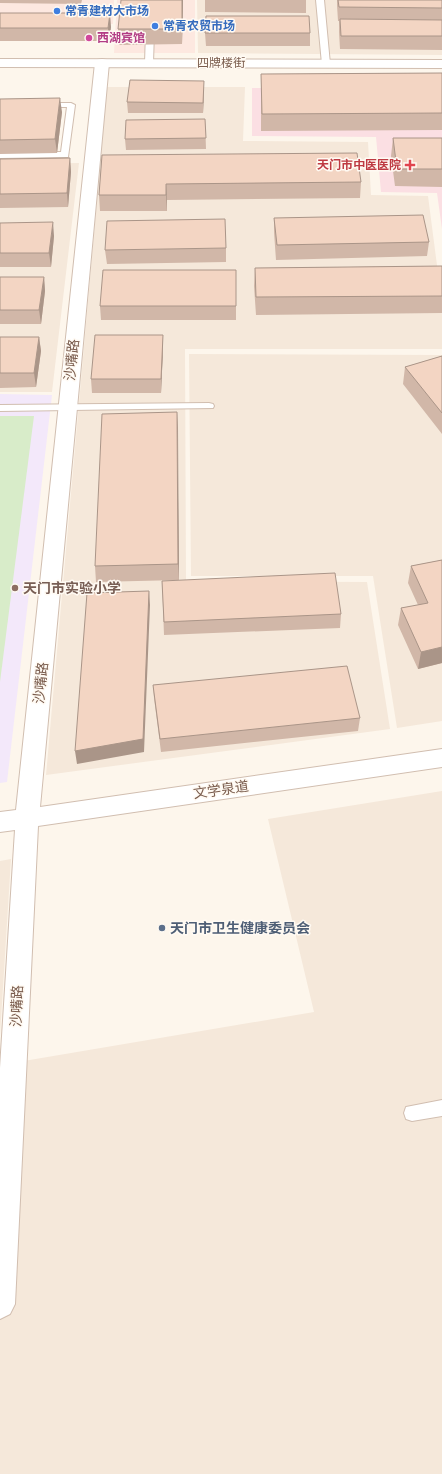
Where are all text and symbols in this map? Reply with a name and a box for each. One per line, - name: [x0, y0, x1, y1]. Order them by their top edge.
- place label: 常青建材大市场: [65, 4, 149, 18]
- marker: 常青建材大市场: [52, 6, 62, 16]
- place label: 常青农贸市场: [163, 19, 235, 33]
- marker: 常青农贸市场: [150, 21, 160, 31]
- place label: 西湖宾馆: [97, 31, 145, 45]
- marker: 西湖宾馆: [84, 33, 94, 43]
- street label: 四牌楼街: [197, 56, 245, 70]
- place label: 天门市中医医院: [317, 158, 401, 172]
- marker: 天门市中医医院: [404, 159, 416, 171]
- street label: 沙嘴路: [61, 338, 83, 382]
- place label: 天门市实验小学: [23, 580, 121, 597]
- marker: 天门市实验小学: [10, 583, 20, 593]
- street label: 沙嘴路: [30, 661, 52, 705]
- street label: 文学泉道: [192, 778, 250, 802]
- place label: 天门市卫生健康委员会: [170, 920, 310, 937]
- marker: 天门市卫生健康委员会: [157, 923, 167, 933]
- street label: 沙嘴路: [7, 985, 27, 1027]

